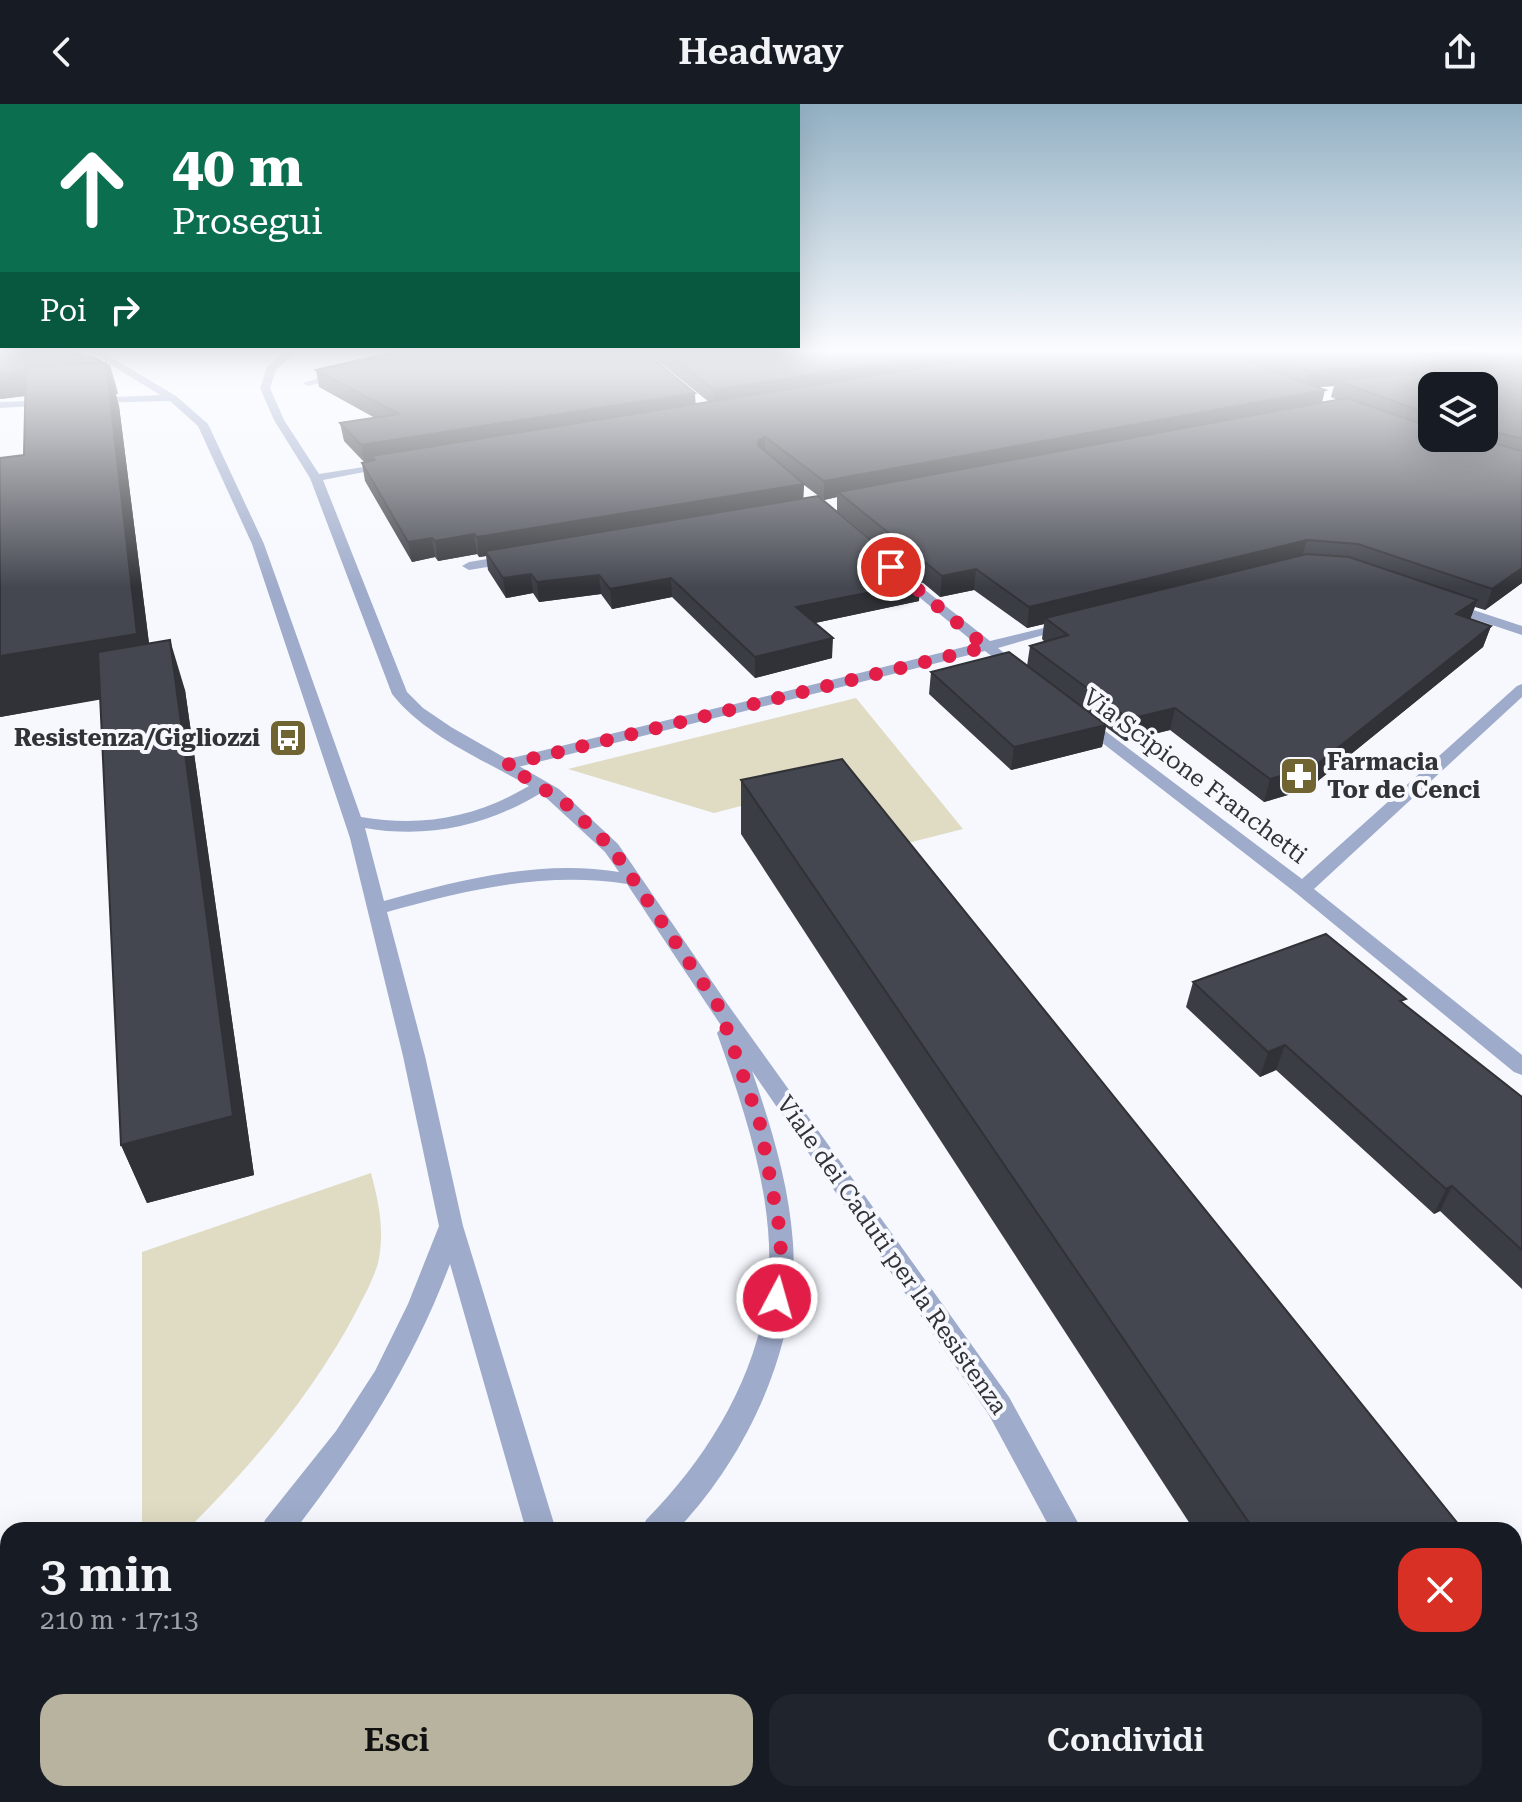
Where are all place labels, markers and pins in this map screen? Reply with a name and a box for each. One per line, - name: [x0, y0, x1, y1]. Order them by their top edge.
- pin: [857, 533, 925, 601]
- bus stop icon: Resistenza/Gigliozzi: [267, 717, 309, 759]
- place label: Resistenza/Gigliozzi: [14, 724, 260, 752]
- place label: Farmacia Tor de Cenci: [1327, 748, 1480, 804]
- pharmacy icon: Farmacia Tor de Cenci: [1278, 755, 1320, 797]

